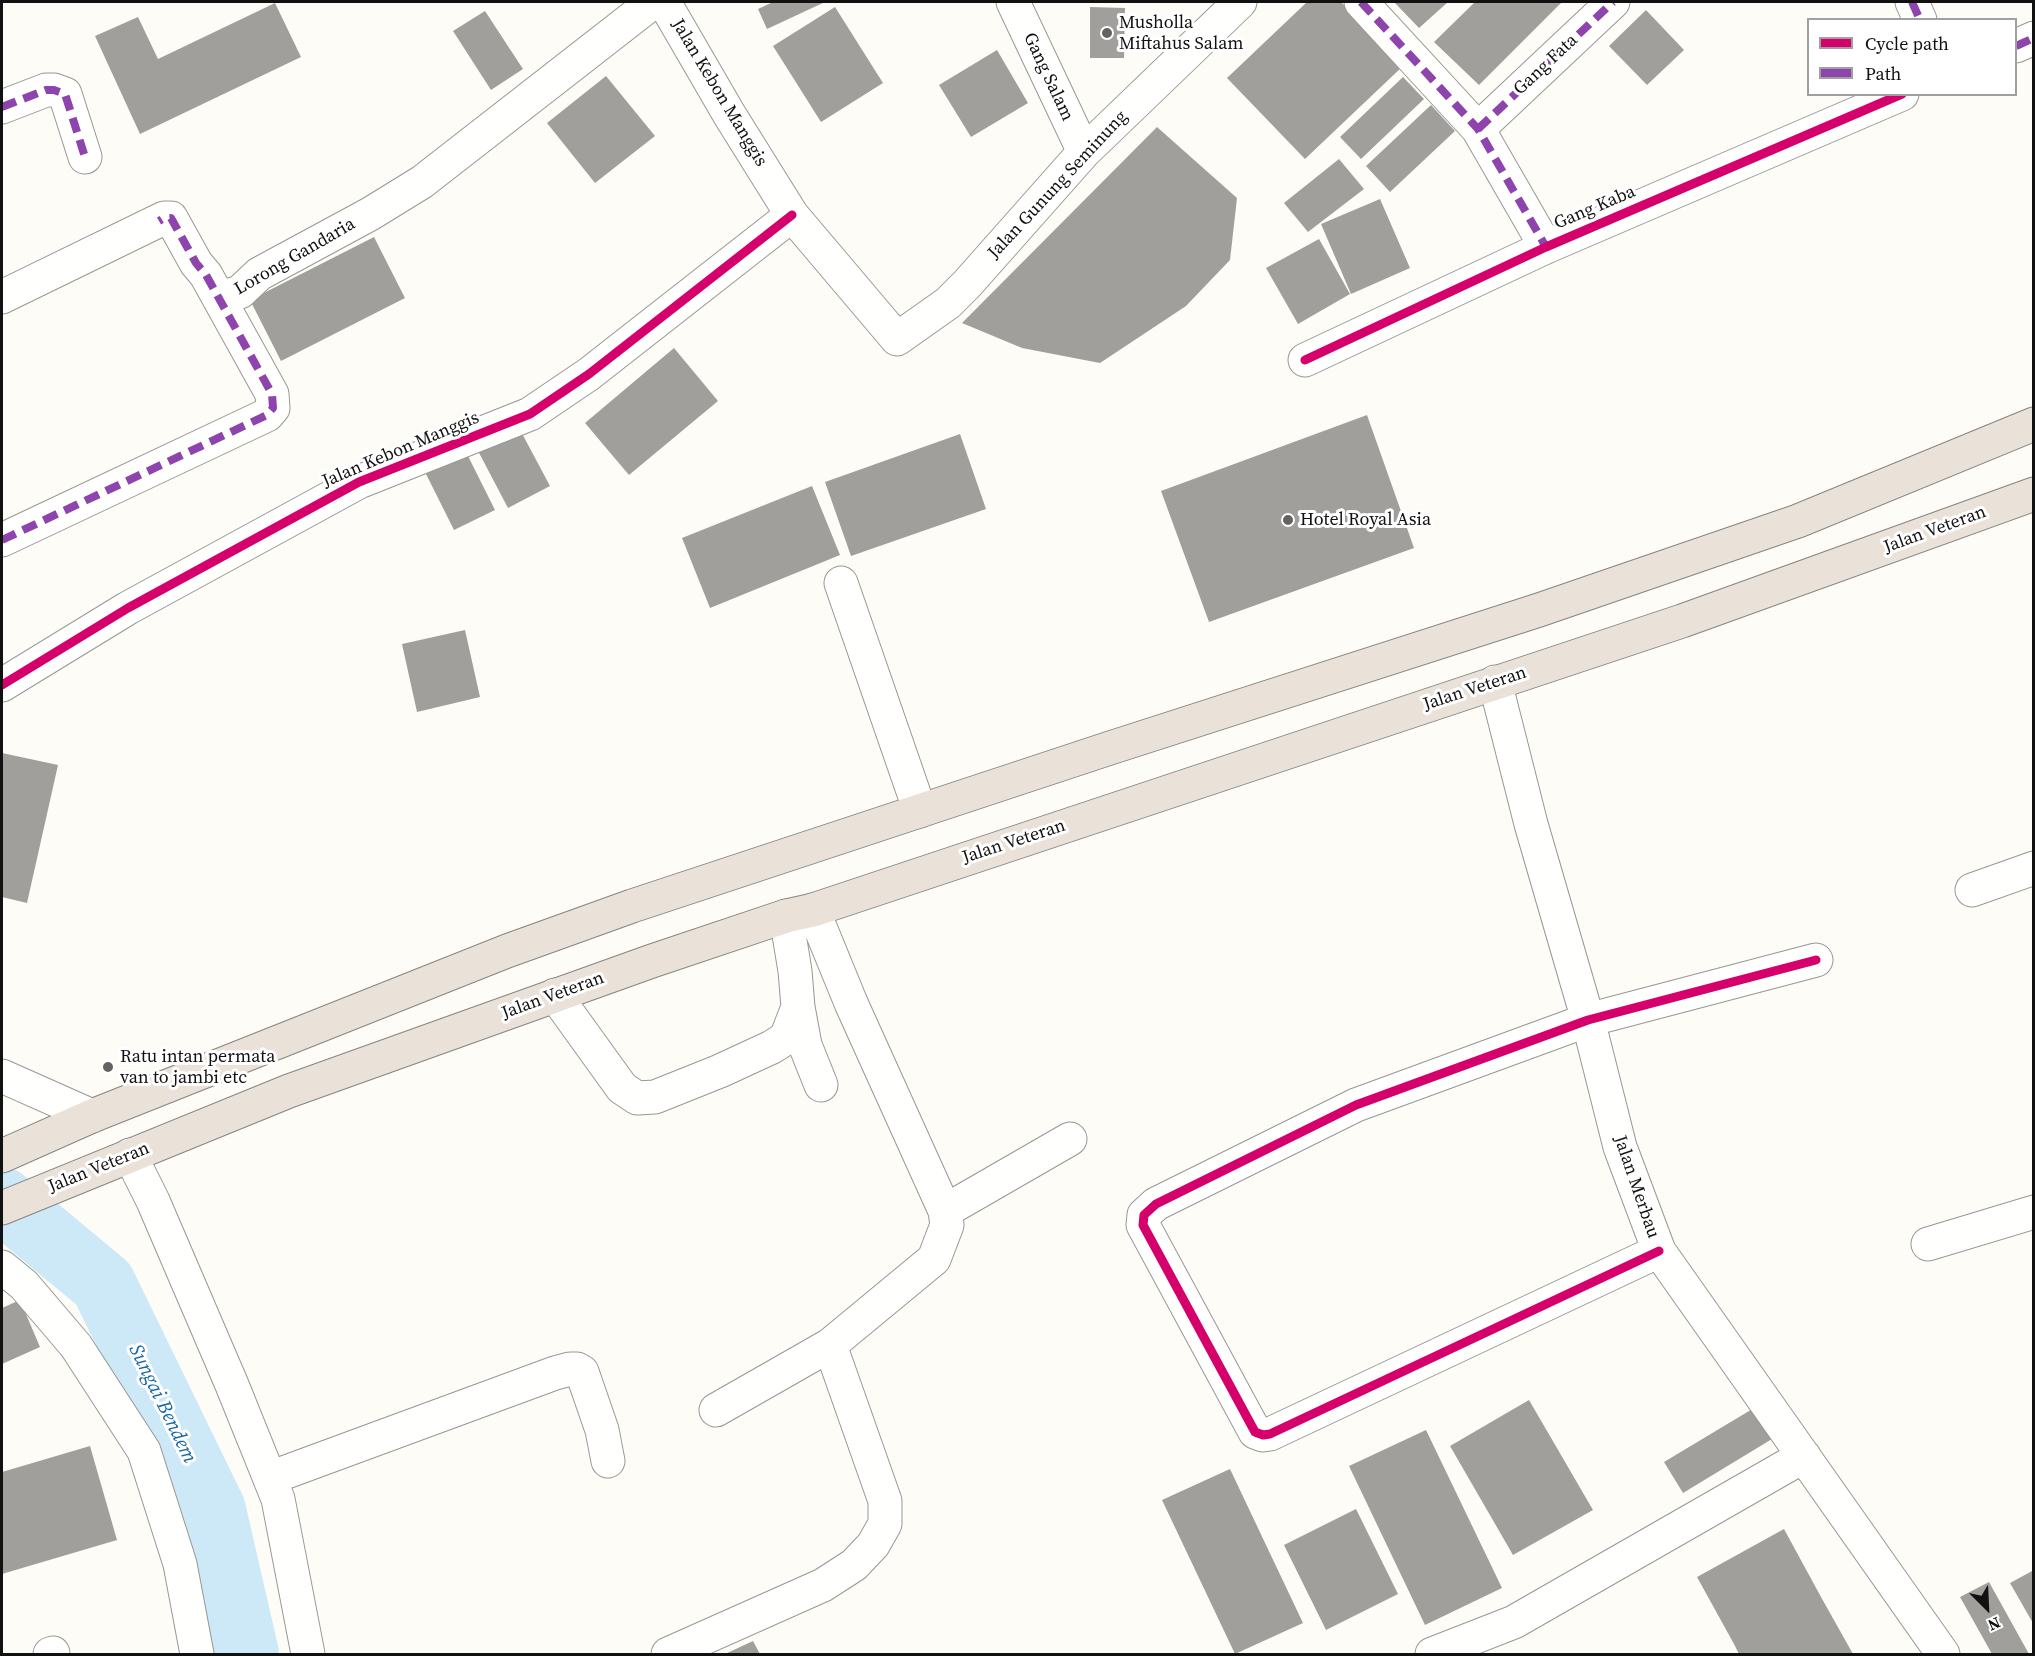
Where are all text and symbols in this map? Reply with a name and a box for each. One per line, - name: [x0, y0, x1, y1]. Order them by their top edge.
- place label: Musholla Miftahus Salam: [1119, 12, 1243, 54]
- street label: Jalan Kebon Manggis: [666, 15, 772, 171]
- legend: [1807, 18, 2017, 96]
- marker: Musholla Miftahus Salam: [1100, 26, 1114, 40]
- street label: Gang Salam: [1018, 30, 1078, 124]
- street label: Gang Fata: [1510, 30, 1582, 100]
- text: Cycle path: [1865, 31, 1949, 56]
- text: Path: [1865, 61, 1901, 86]
- street label: Jalan Gunung Seminung: [984, 106, 1132, 264]
- street label: Gang Kaba: [1551, 181, 1639, 235]
- street label: Lorong Gandaria: [231, 214, 359, 300]
- street label: Jalan Kebon Manggis: [319, 407, 483, 493]
- street label: Jalan Veteran: [1881, 502, 1989, 558]
- place label: Hotel Royal Asia: [1300, 509, 1431, 531]
- marker: Hotel Royal Asia: [1281, 513, 1295, 527]
- street label: Jalan Veteran: [1421, 662, 1529, 716]
- street label: Jalan Veteran: [960, 815, 1068, 869]
- street label: Jalan Veteran: [499, 968, 607, 1024]
- place label: Ratu intan permata van to jambi etc: [120, 1046, 275, 1088]
- marker: Ratu intan permata van to jambi etc: [101, 1060, 115, 1074]
- street label: Jalan Merbau: [1608, 1133, 1664, 1241]
- street label: Jalan Veteran: [45, 1138, 153, 1198]
- water label: Sungai Bendem: [123, 1341, 201, 1467]
- north arrow: [1957, 1578, 2017, 1638]
- text: N: [1985, 1612, 2004, 1637]

